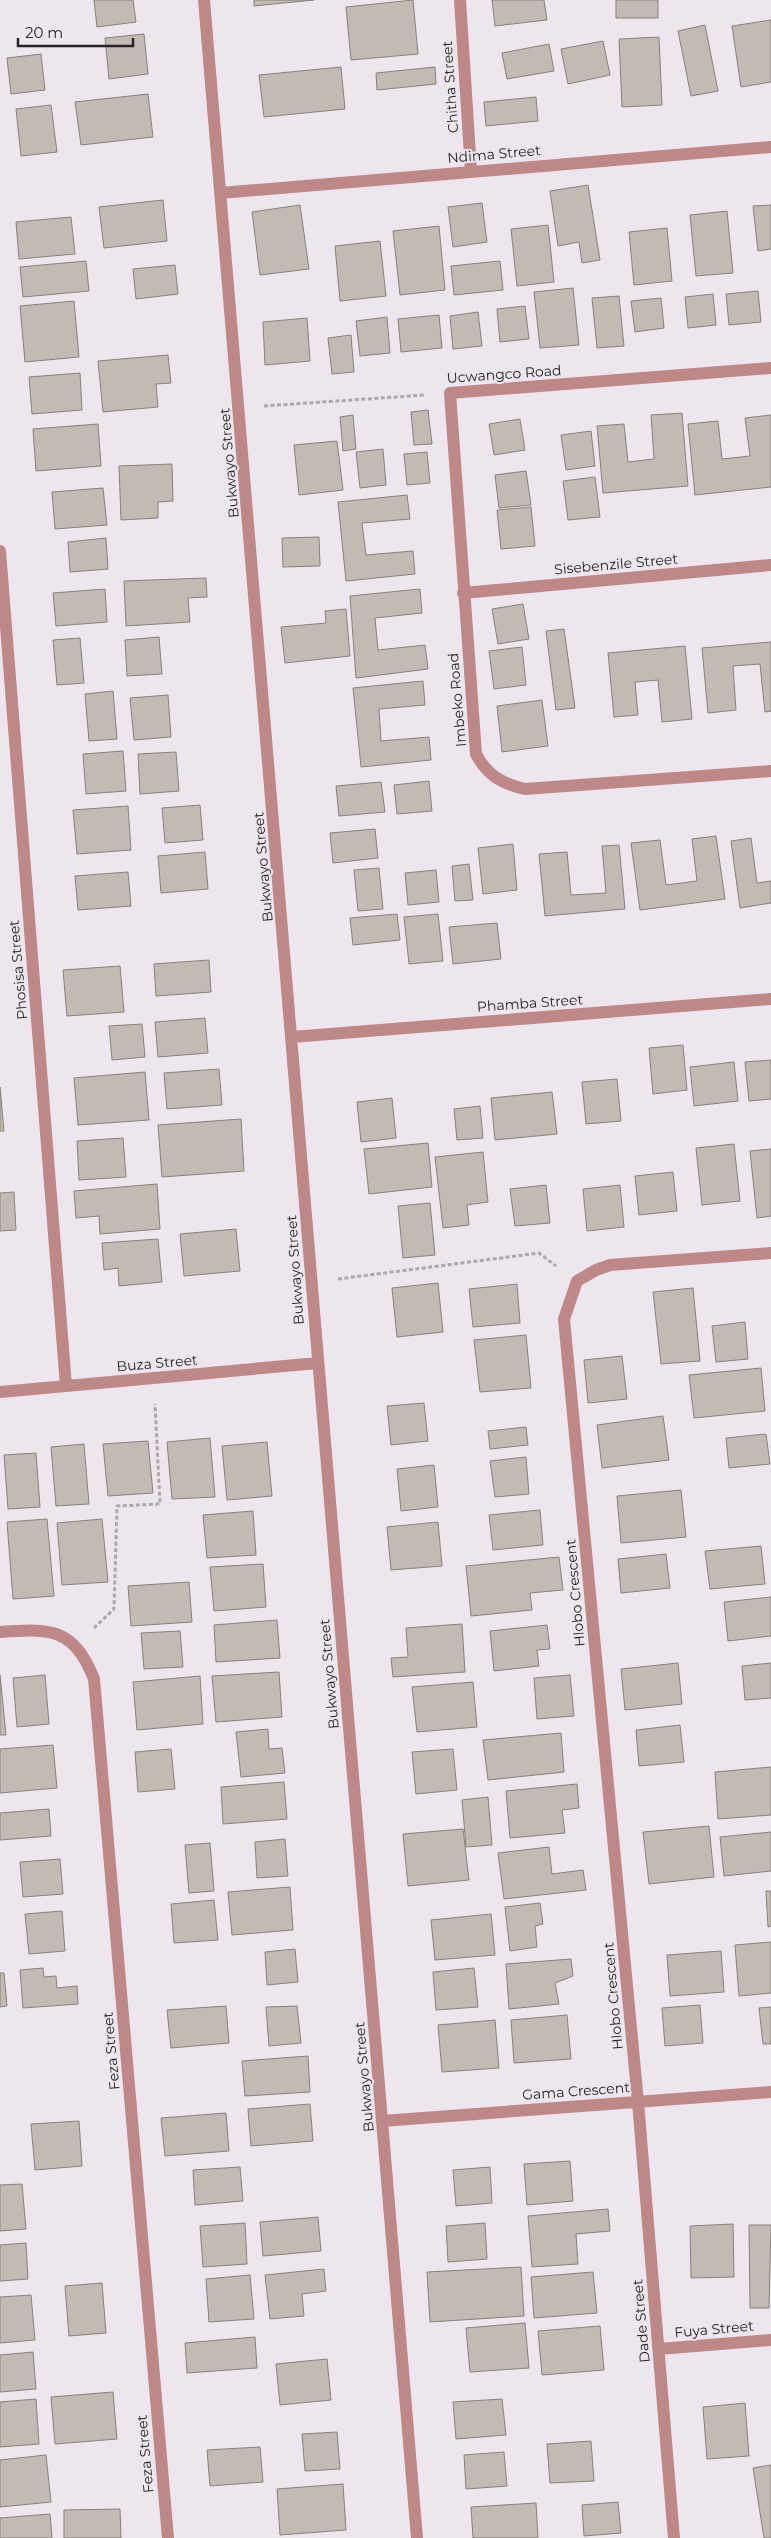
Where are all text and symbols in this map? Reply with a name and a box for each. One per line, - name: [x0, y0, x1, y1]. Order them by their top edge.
- scale bar: [18, 15, 132, 47]
- text: 20 m: [25, 23, 63, 42]
- street label: Chitha Street: [438, 40, 462, 134]
- street label: Ndima Street: [447, 141, 542, 167]
- street label: Ucwangco Road: [446, 361, 562, 387]
- street label: Bukwayo Street: [215, 407, 243, 519]
- street label: Sisebenzile Street: [553, 550, 679, 578]
- street label: Imbeko Road: [444, 652, 470, 748]
- street label: Bukwayo Street: [249, 811, 277, 923]
- street label: Phosisa Street: [5, 919, 31, 1021]
- street label: Phamba Street: [476, 990, 584, 1016]
- street label: Bukwayo Street: [282, 1214, 308, 1326]
- street label: Buza Street: [116, 1350, 199, 1376]
- street label: Hlobo Crescent: [561, 1538, 589, 1648]
- street label: Bukwayo Street: [315, 1618, 343, 1730]
- street label: Hlobo Crescent: [599, 1941, 627, 2051]
- street label: Feza Street: [99, 2011, 123, 2091]
- street label: Bukwayo Street: [350, 2021, 378, 2133]
- street label: Gama Crescent: [522, 2078, 631, 2104]
- street label: Dade Street: [628, 2278, 654, 2364]
- street label: Fuya Street: [674, 2317, 755, 2341]
- street label: Feza Street: [133, 2414, 157, 2494]

